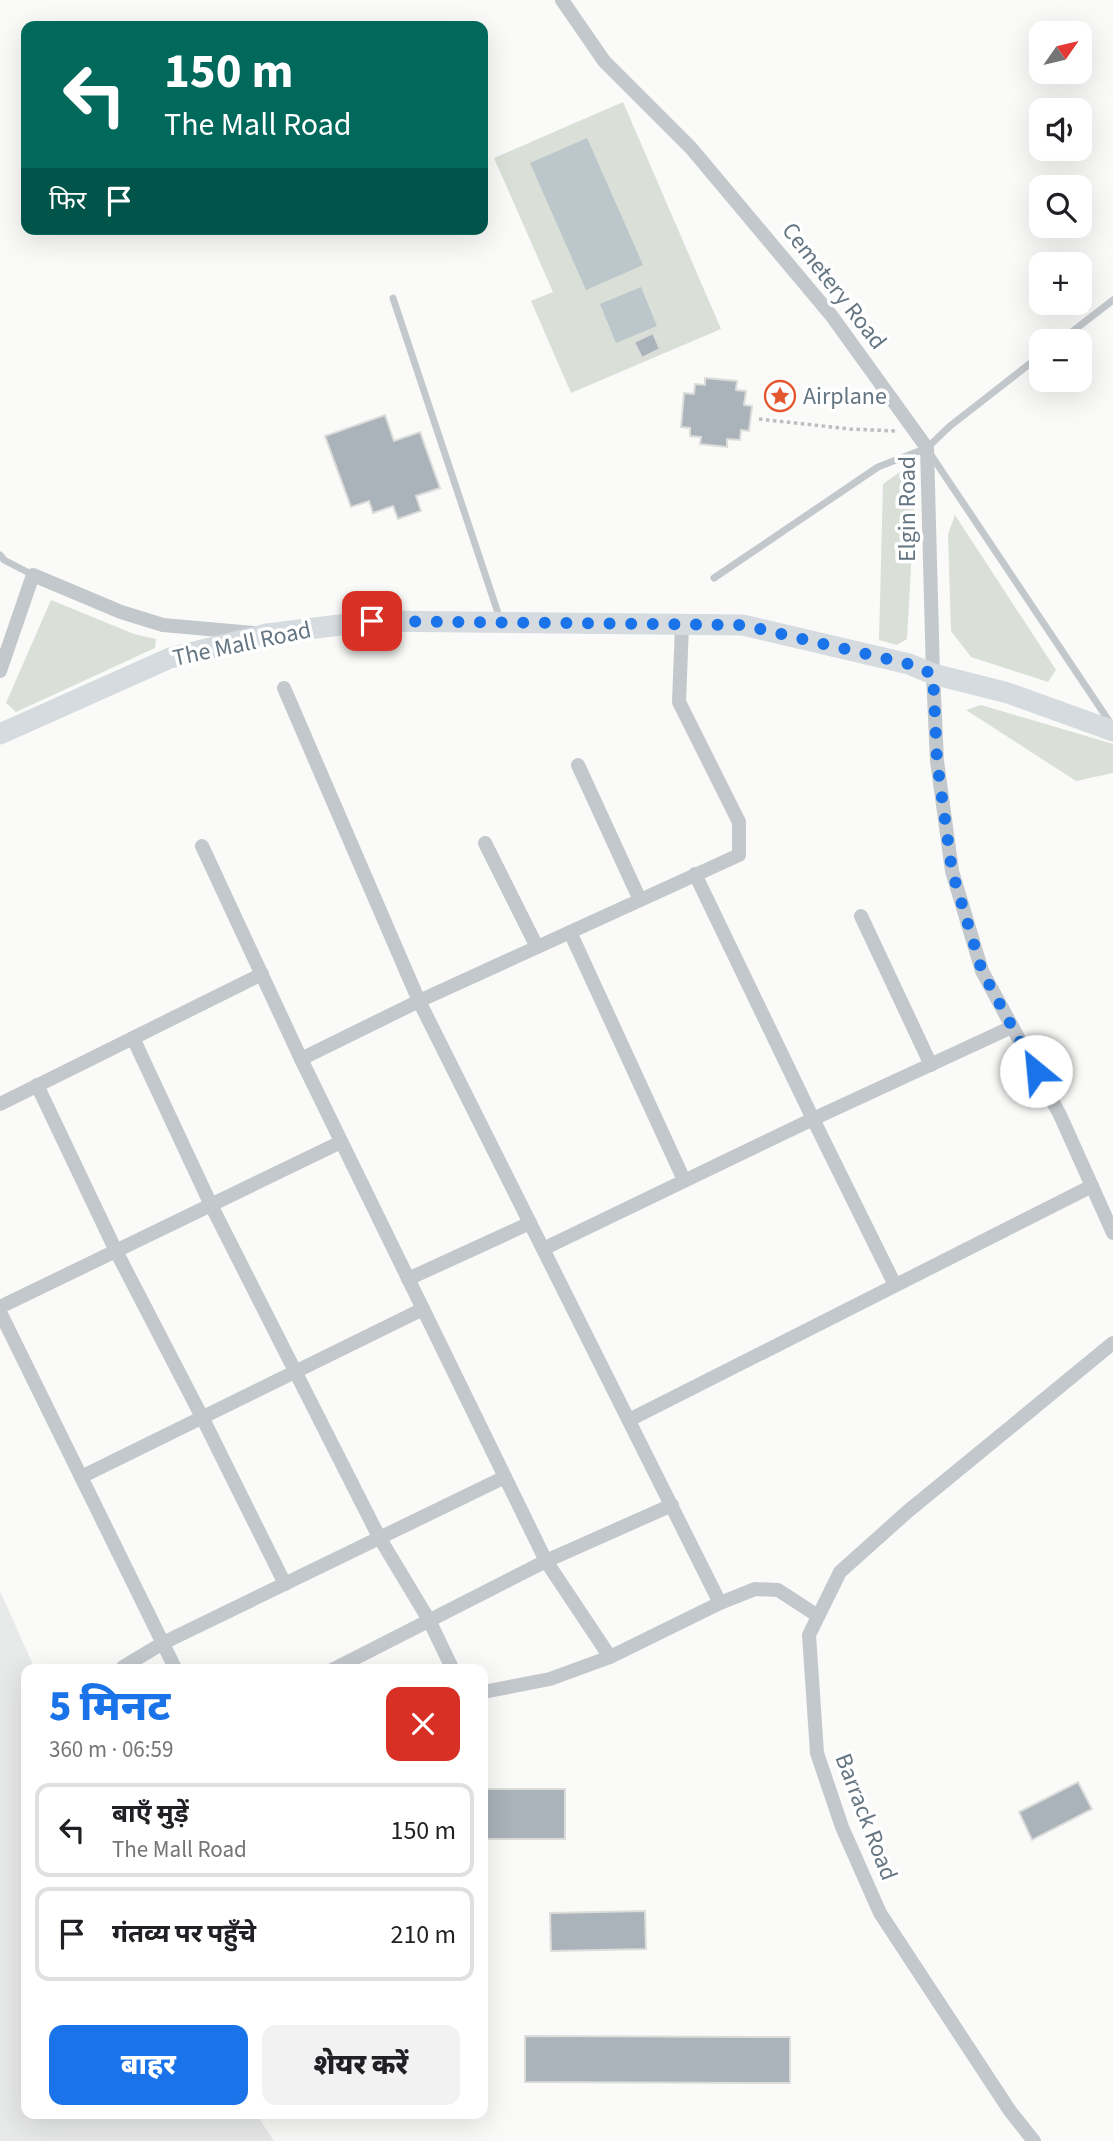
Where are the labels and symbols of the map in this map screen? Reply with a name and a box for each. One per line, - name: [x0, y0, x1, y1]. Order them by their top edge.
- north arrow: [1029, 21, 1092, 84]
- street label: Cemetery Road: [773, 215, 895, 357]
- place icon: Airplane: [763, 379, 797, 413]
- place label: Airplane: [803, 379, 887, 414]
- street label: Elgin Road: [890, 456, 925, 562]
- pin: [342, 591, 402, 651]
- street label: The Mall Road: [170, 612, 314, 676]
- position arrow: [999, 1034, 1073, 1108]
- street label: Barrack Road: [826, 1748, 906, 1886]

